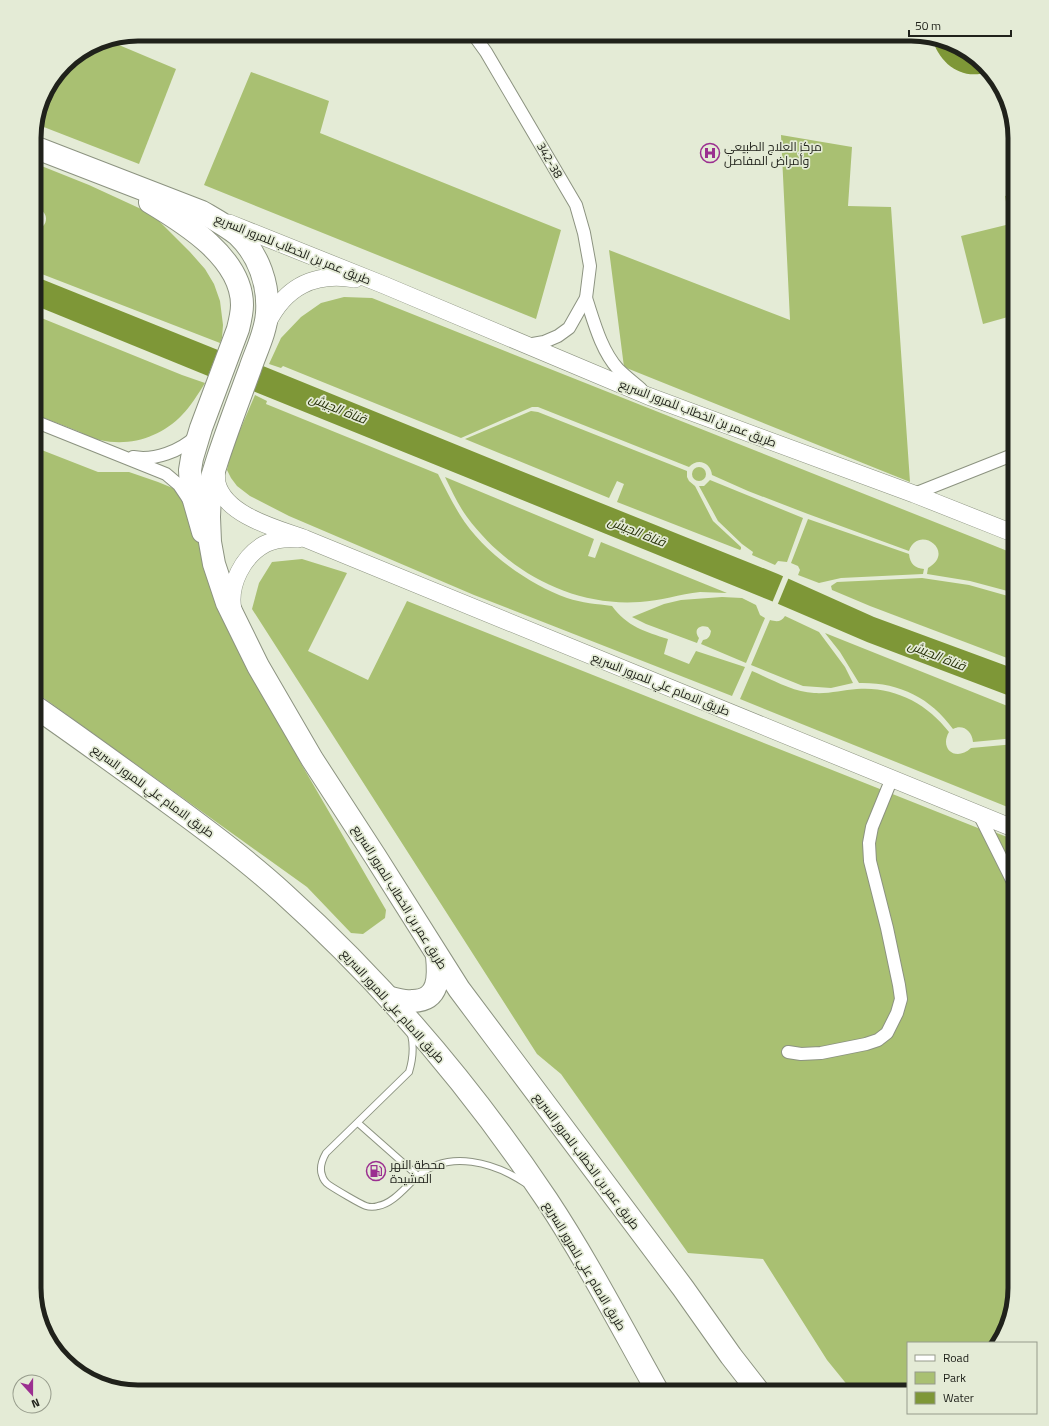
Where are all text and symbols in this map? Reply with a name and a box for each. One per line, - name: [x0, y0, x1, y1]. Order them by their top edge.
- scale bar: [909, 12, 1011, 38]
- text: 50 m: [915, 16, 941, 35]
- place label: مركز العلاج الطبيعي وأمراض المفاصل: [724, 137, 822, 170]
- street label: 342-38: [532, 138, 568, 182]
- hospital icon: مركز العلاج الطبيعي وأمراض المفاصل: [699, 142, 721, 164]
- street label: طريق عمر بن الخطاب للمرور السريع: [212, 209, 374, 289]
- street label: طريق عمر بن الخطاب للمرور السريع: [617, 374, 780, 452]
- water label: قناة الجيش: [306, 387, 371, 429]
- water label: قناة الجيش: [605, 510, 670, 552]
- water label: قناة الجيش: [905, 634, 970, 676]
- street label: طريق الامام علي للمرور السريع: [589, 648, 733, 721]
- street label: طريق الامام علي للمرور السريع: [87, 740, 218, 843]
- street label: طريق عمر بن الخطاب للمرور السريع: [348, 821, 452, 973]
- street label: طريق الامام علي للمرور السريع: [336, 945, 450, 1068]
- street label: طريق عمر بن الخطاب للمرور السريع: [529, 1089, 645, 1234]
- place label: محطة النهر المشيدة: [389, 1155, 445, 1188]
- fuel station icon: محطة النهر المشيدة: [365, 1160, 387, 1182]
- street label: طريق الامام علي للمرور السريع: [538, 1198, 631, 1335]
- legend: [907, 1342, 1037, 1414]
- text: Road: [943, 1348, 969, 1367]
- text: Park: [943, 1368, 966, 1387]
- north arrow: [12, 1374, 52, 1414]
- text: Water: [943, 1388, 974, 1407]
- text: N: [29, 1395, 42, 1412]

